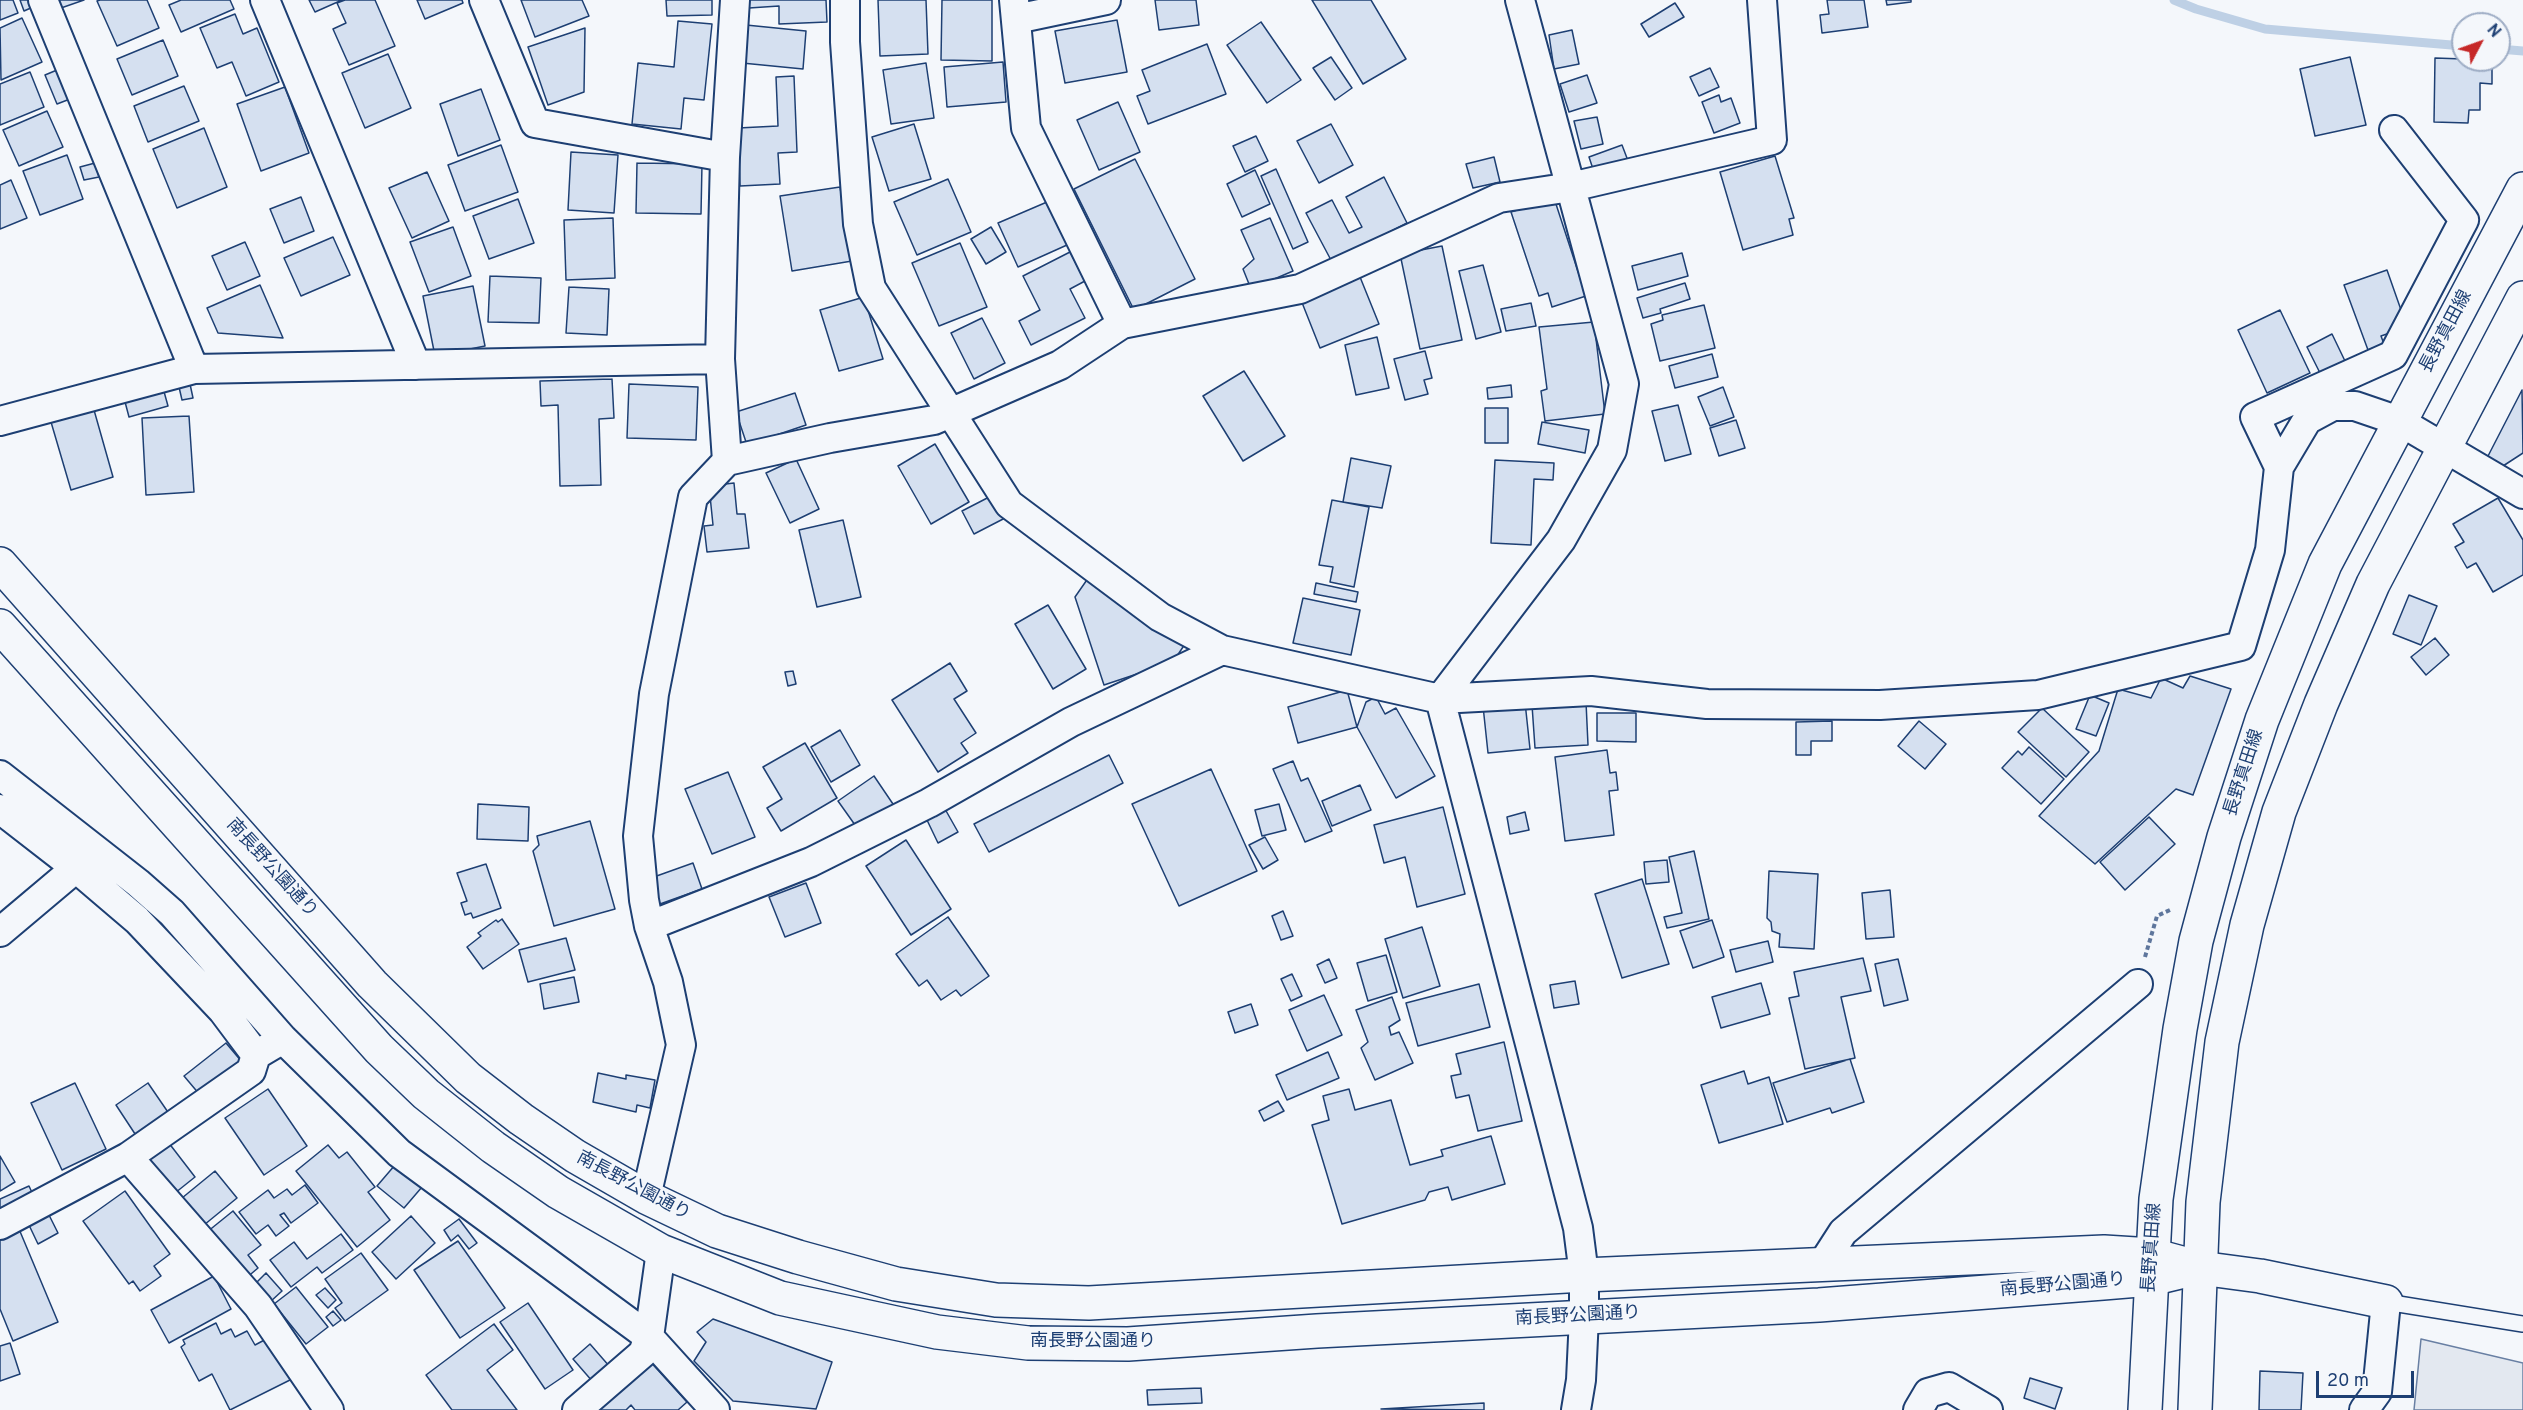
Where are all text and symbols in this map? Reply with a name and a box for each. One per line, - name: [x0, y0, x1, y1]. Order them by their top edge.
- north arrow: [2451, 12, 2511, 72]
- text: N: [2482, 21, 2504, 42]
- street label: 長野真田線: [2416, 287, 2478, 377]
- street label: 長野真田線: [2221, 727, 2269, 819]
- street label: 南長野公園通り: [221, 815, 321, 923]
- street label: 南長野公園通り: [572, 1148, 694, 1226]
- street label: 長野真田線: [2139, 1202, 2167, 1294]
- street label: 南長野公園通り: [1999, 1270, 2127, 1302]
- street label: 南長野公園通り: [1515, 1303, 1641, 1331]
- street label: 南長野公園通り: [1030, 1331, 1156, 1353]
- scale bar: [2319, 1359, 2416, 1397]
- text: 20 m: [2327, 1370, 2369, 1393]

